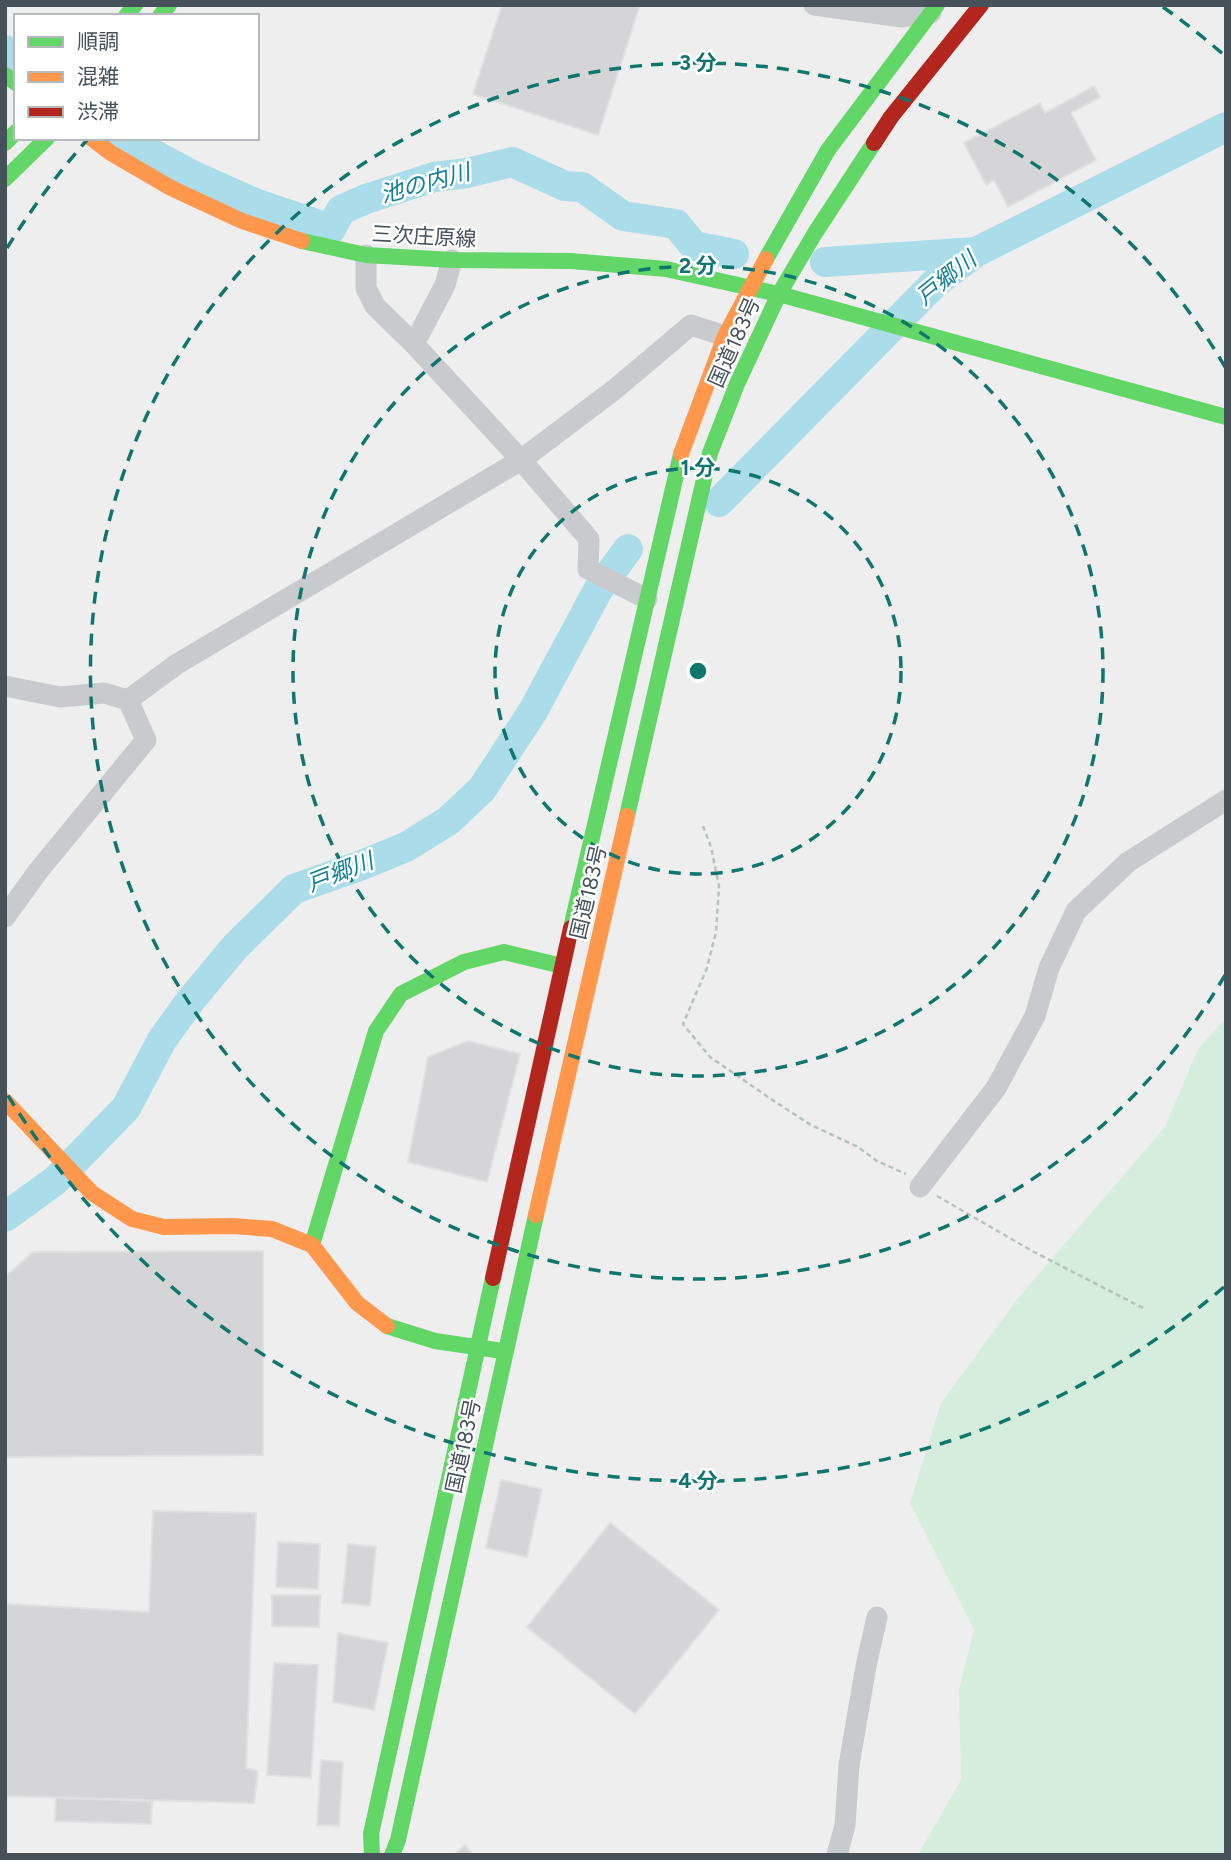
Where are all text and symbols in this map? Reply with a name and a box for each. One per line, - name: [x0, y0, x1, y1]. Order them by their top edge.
- legend: [14, 14, 259, 140]
- text: 順調: [77, 29, 119, 54]
- text: 3 分: [679, 50, 717, 75]
- text: 混雑: [77, 64, 119, 89]
- text: 渋滞: [77, 99, 119, 124]
- water label: 池の内川: [377, 157, 476, 208]
- street label: 三次庄原線: [371, 221, 477, 251]
- water label: 戸郷川: [910, 244, 984, 311]
- text: 2 分: [679, 253, 717, 278]
- street label: 国道183号: [703, 293, 765, 391]
- text: 1 分: [681, 455, 715, 480]
- centre of rings: [686, 659, 710, 683]
- street label: 国道183号: [565, 842, 611, 942]
- water label: 戸郷川: [303, 845, 380, 897]
- street label: 国道183号: [441, 1396, 485, 1496]
- text: 4 分: [678, 1468, 718, 1493]

